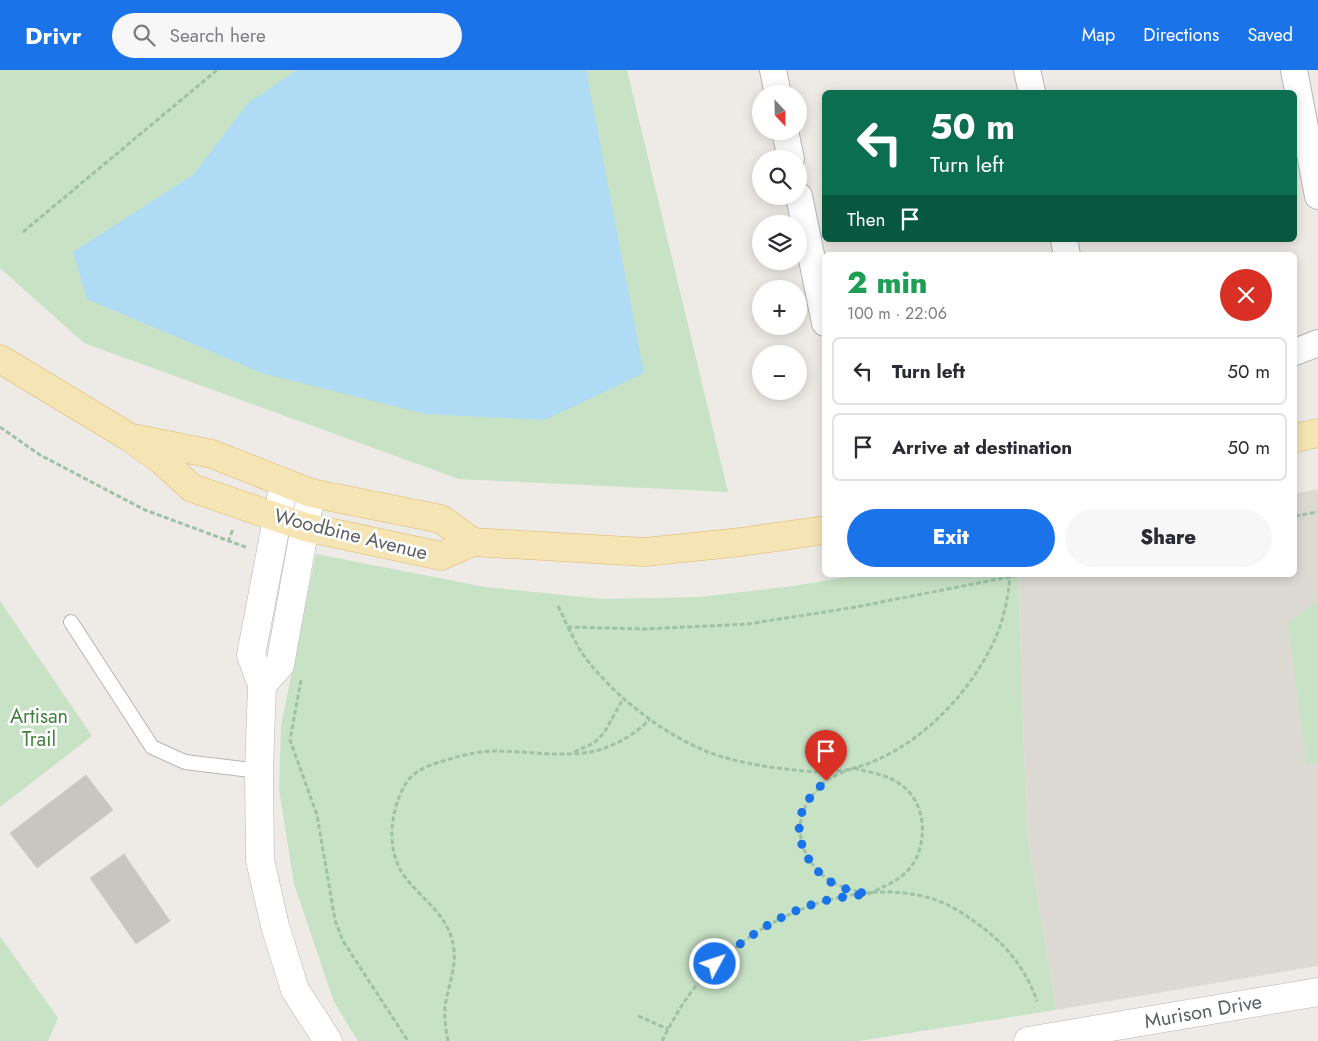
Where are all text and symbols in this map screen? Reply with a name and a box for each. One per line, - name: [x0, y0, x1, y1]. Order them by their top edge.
- search box: [112, 13, 462, 58]
- text: Drivr: [25, 18, 82, 53]
- icon: search: [130, 21, 158, 49]
- text: Search here: [170, 22, 266, 49]
- text: Map: [1082, 22, 1115, 48]
- text: Directions: [1143, 22, 1219, 48]
- text: Saved: [1247, 22, 1293, 48]
- north arrow: [752, 85, 808, 140]
- map controls: [752, 85, 807, 400]
- text: 50 m: [930, 102, 1015, 152]
- icon: left: [847, 110, 912, 175]
- text: Turn left: [930, 148, 1004, 180]
- button: search: [752, 150, 807, 205]
- icon: arrive: [896, 205, 924, 233]
- text: Then: [847, 206, 886, 233]
- button: layers: [752, 215, 807, 270]
- text: 2 min: [847, 261, 928, 304]
- button: close: [1220, 269, 1272, 321]
- button: +: [752, 280, 807, 335]
- text: 100 m · 22:06: [847, 302, 947, 325]
- button: −: [752, 345, 807, 400]
- icon: left: [849, 357, 877, 385]
- text: Turn left: [892, 358, 965, 385]
- text: 50 m: [1227, 358, 1270, 385]
- icon: arrive: [849, 433, 877, 461]
- text: Arrive at destination: [892, 434, 1072, 461]
- text: 50 m: [1227, 434, 1270, 461]
- street label: Woodbine Avenue: [271, 501, 431, 568]
- button: Exit: [847, 509, 1055, 567]
- button: Share: [1065, 509, 1272, 567]
- park label: Artisan Trail: [10, 702, 68, 754]
- pin: [805, 730, 847, 781]
- icon: arrive: [812, 737, 840, 765]
- position arrow: [688, 937, 740, 989]
- street label: Murison Drive: [1142, 987, 1264, 1036]

